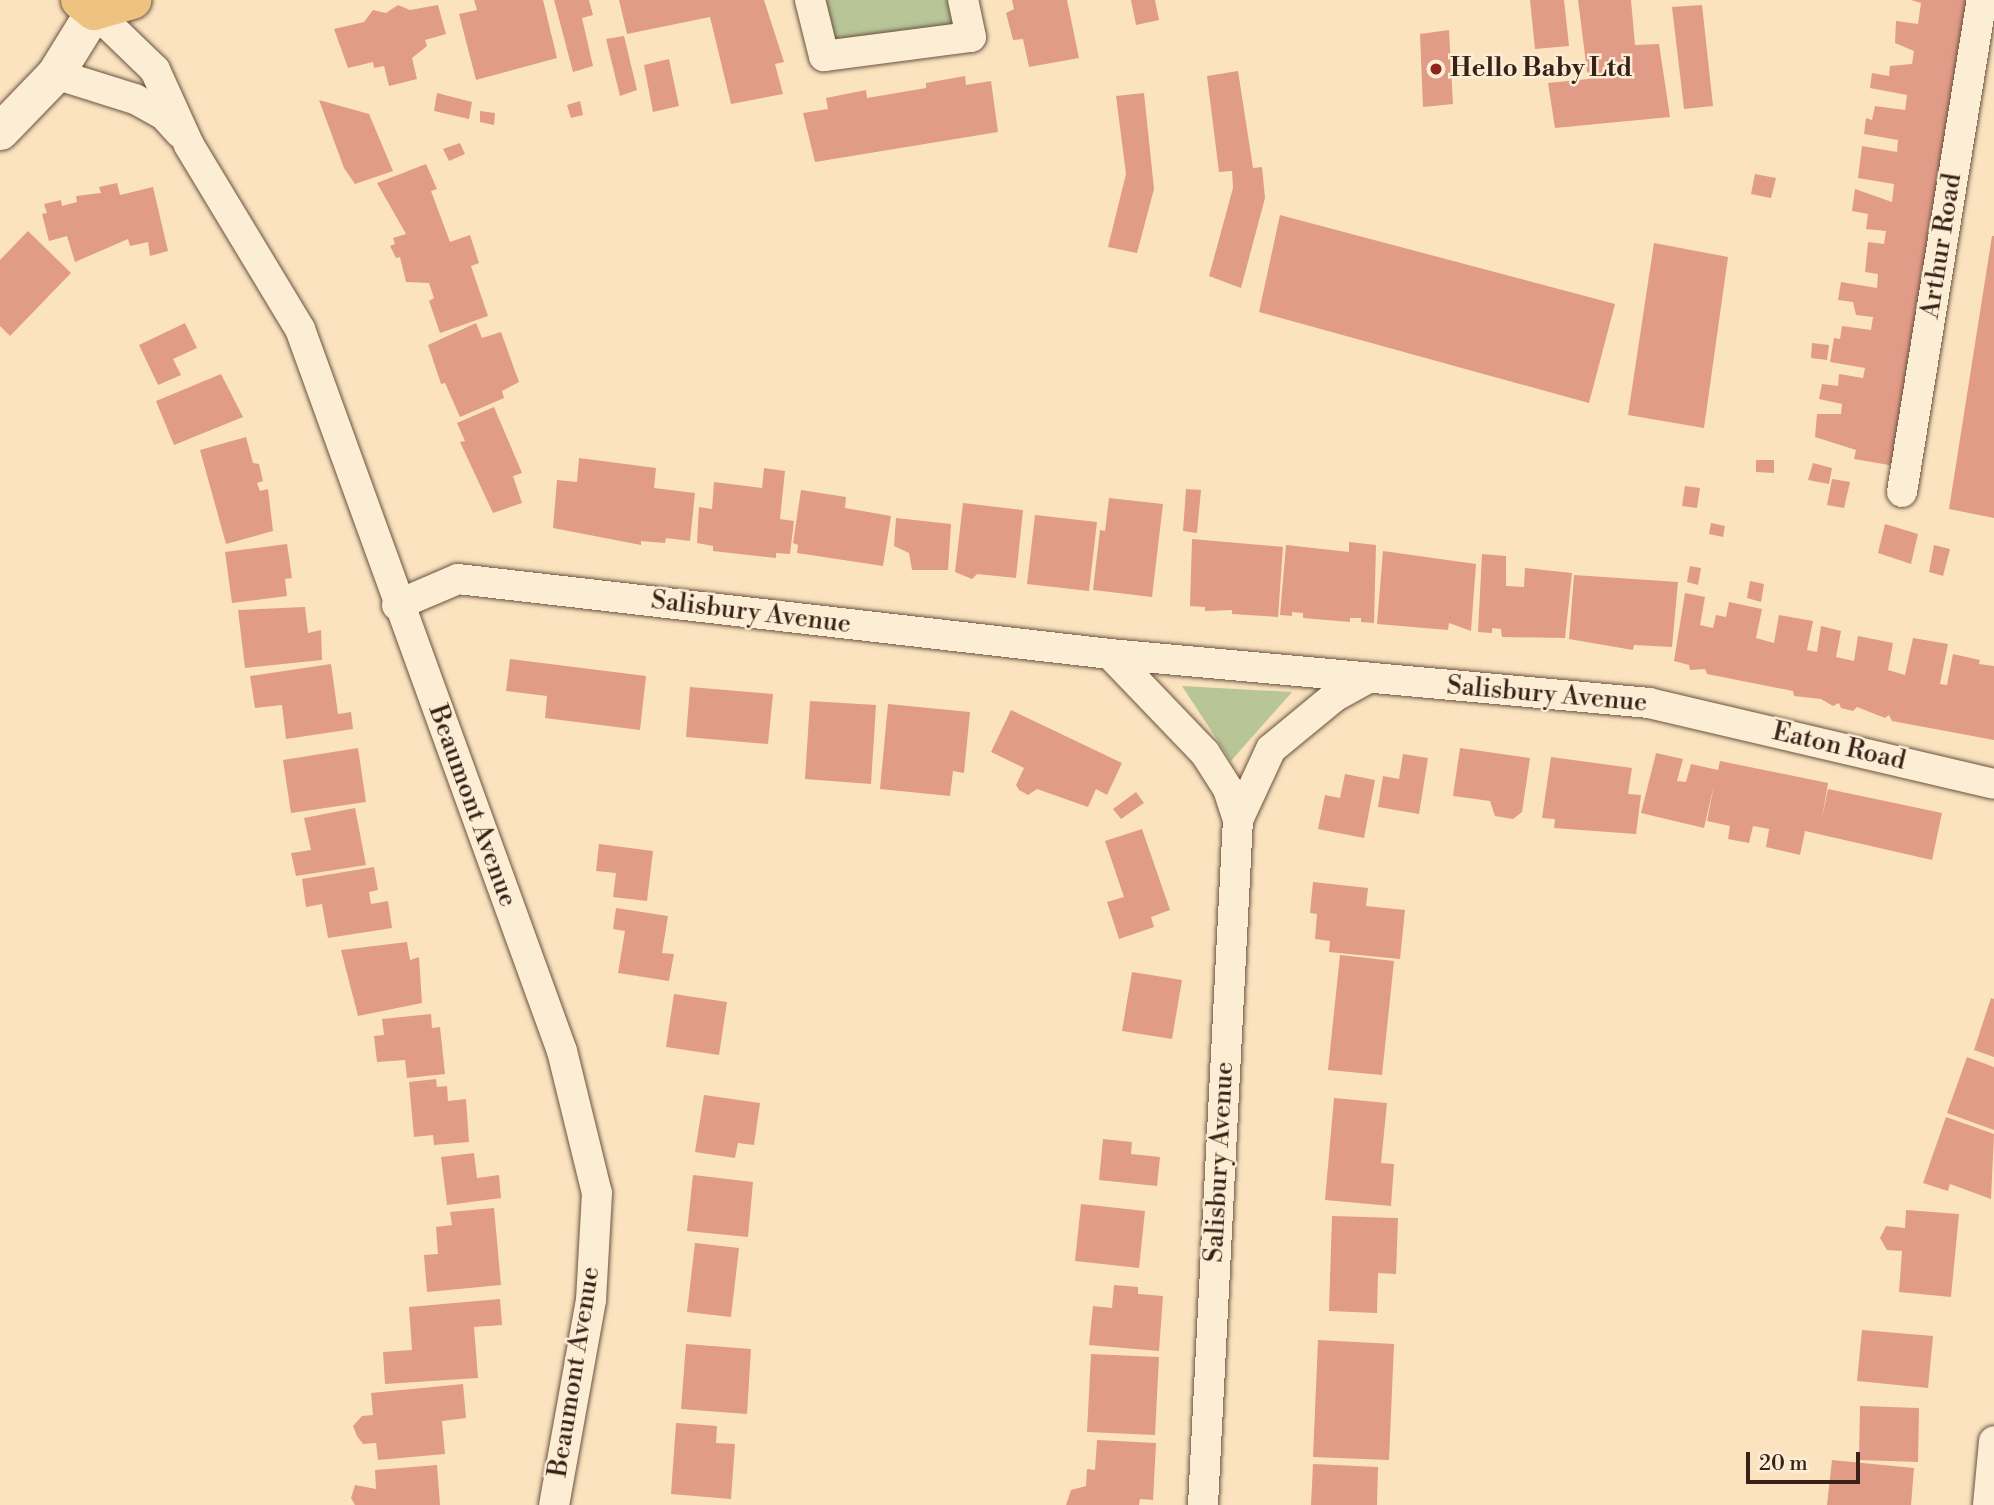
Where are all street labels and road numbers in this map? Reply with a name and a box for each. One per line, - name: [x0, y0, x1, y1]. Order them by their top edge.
- street label: Arthur Road: [1915, 171, 1969, 321]
- street label: Salisbury Avenue: [649, 585, 853, 641]
- street label: Salisbury Avenue: [1445, 671, 1649, 719]
- street label: Beaumont Avenue: [421, 701, 523, 911]
- street label: Eaton Road: [1769, 717, 1909, 777]
- street label: Salisbury Avenue: [1199, 1061, 1241, 1263]
- street label: Beaumont Avenue: [543, 1265, 607, 1479]

